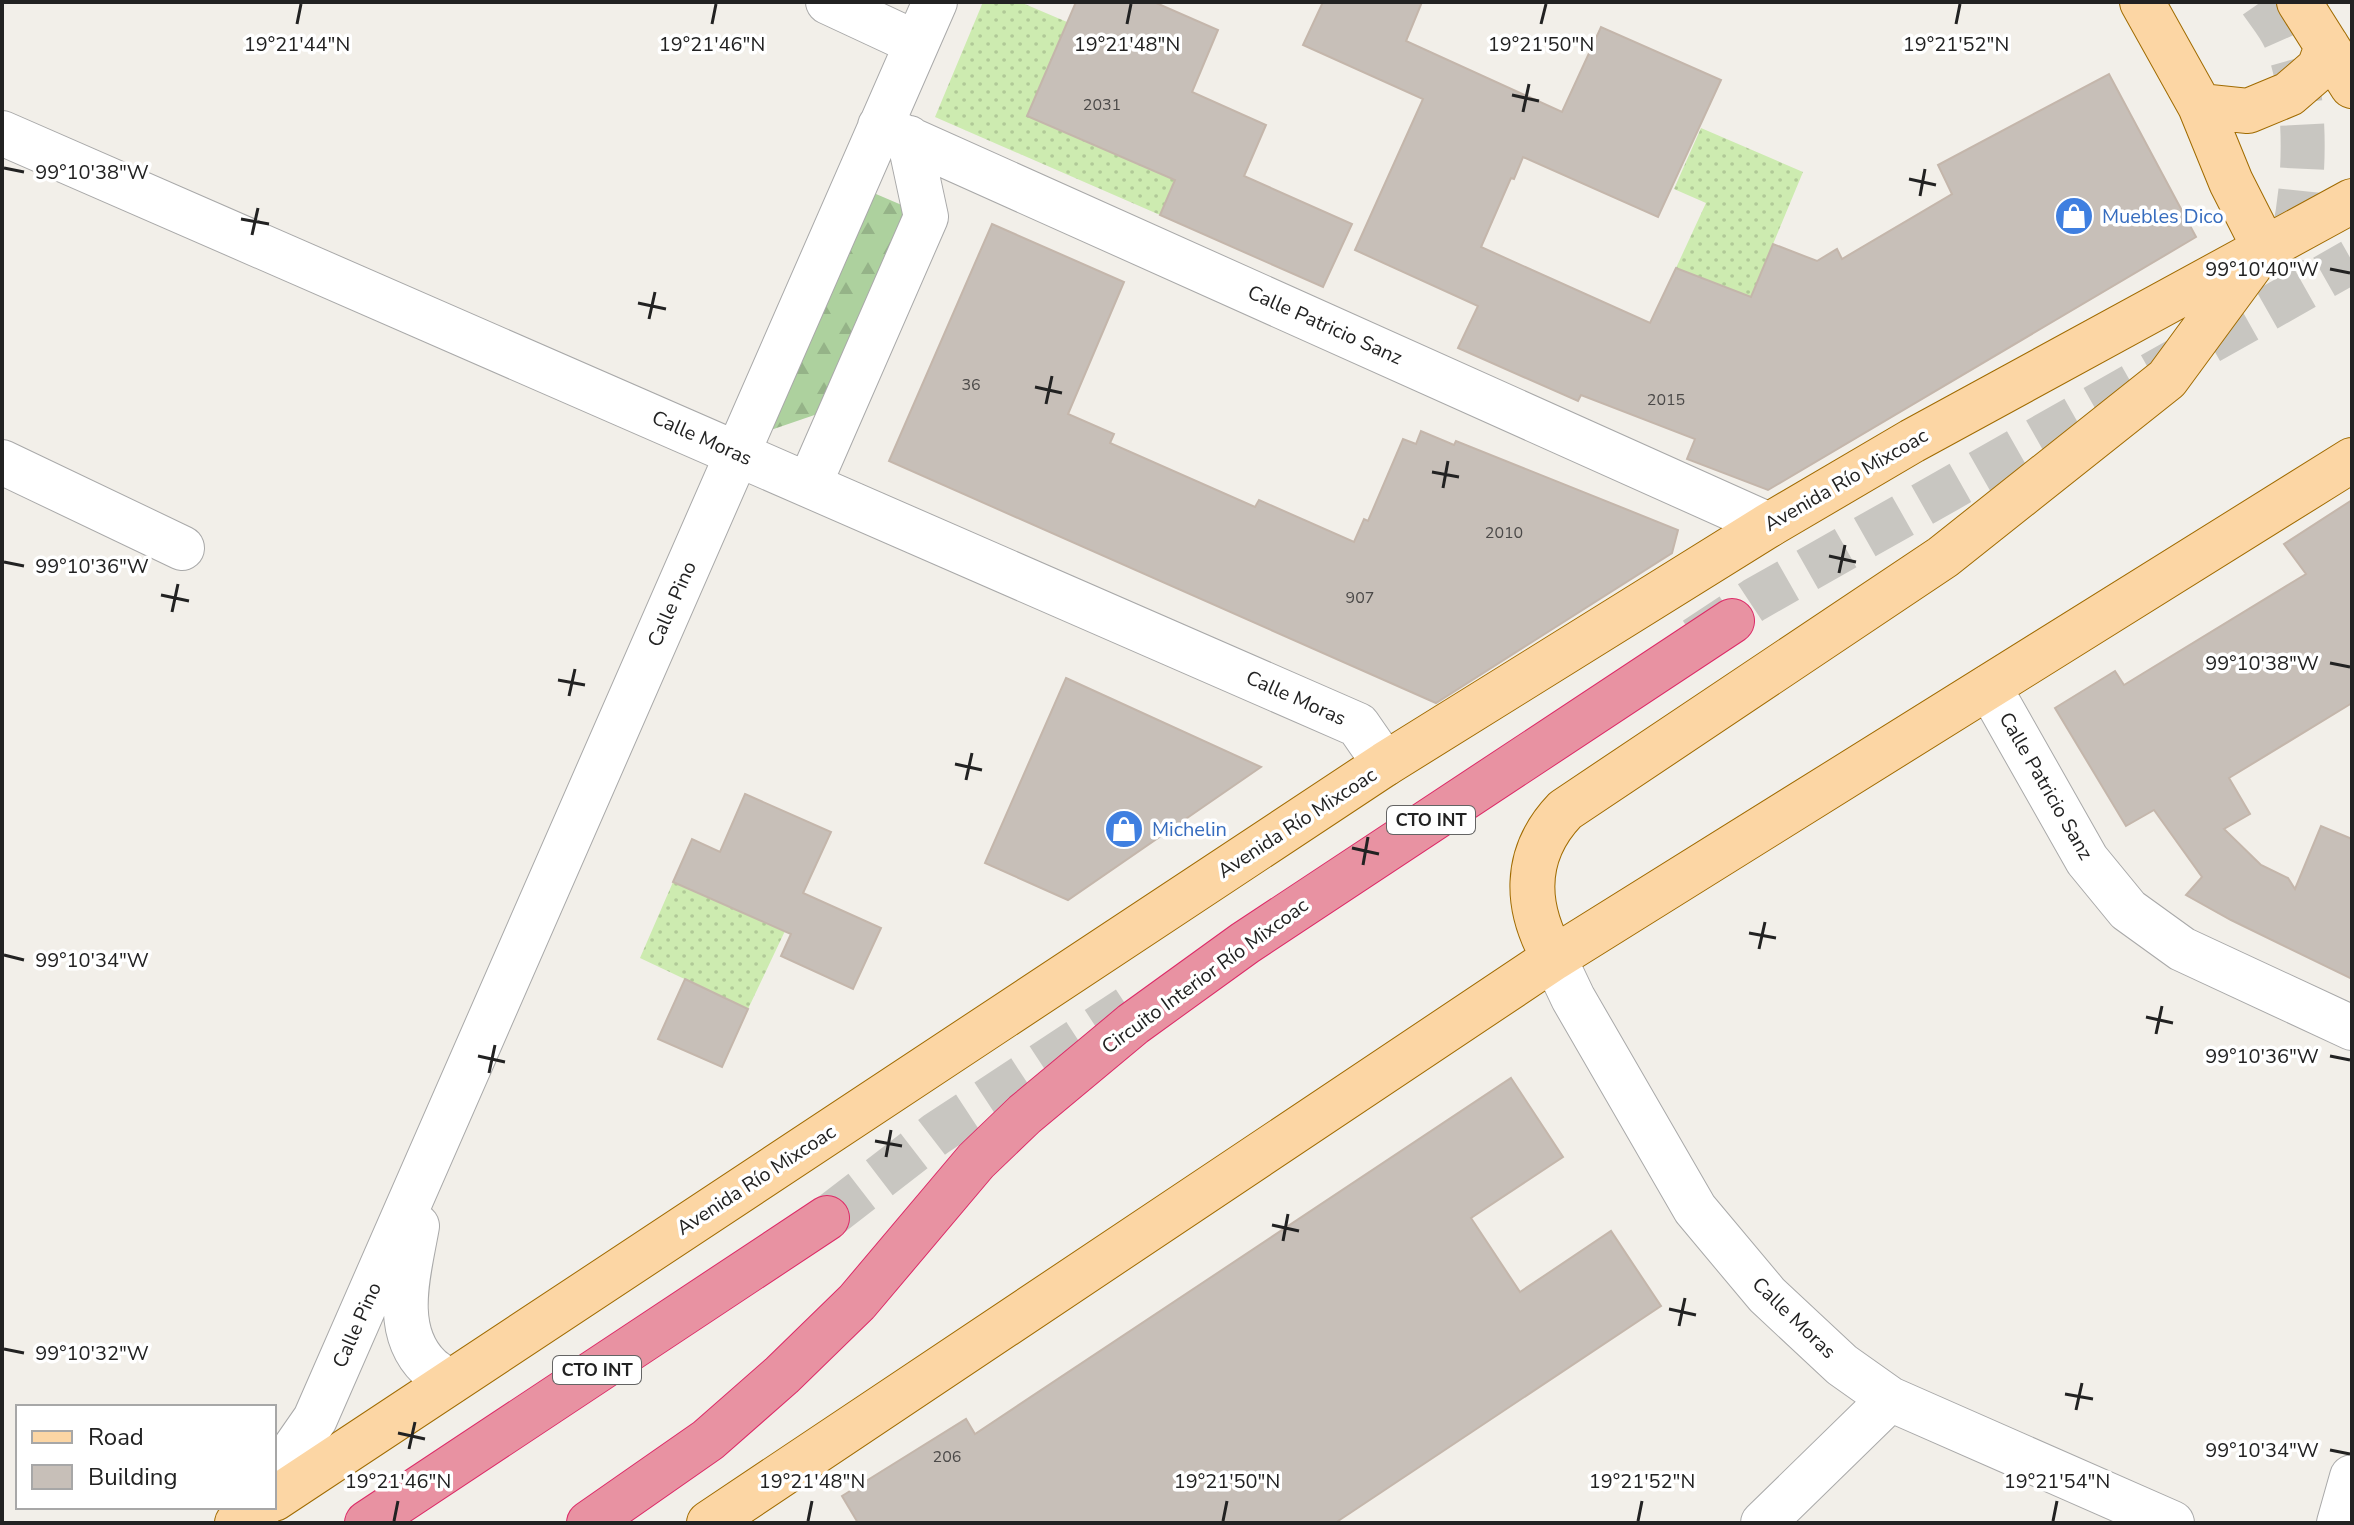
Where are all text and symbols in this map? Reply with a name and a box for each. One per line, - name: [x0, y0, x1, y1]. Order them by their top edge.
- text: 19°21'44"N: [244, 31, 350, 58]
- text: 19°21'46"N: [659, 31, 765, 58]
- text: 19°21'48"N: [1074, 31, 1180, 58]
- text: 19°21'50"N: [1488, 31, 1594, 58]
- text: 19°21'52"N: [1903, 31, 2009, 58]
- house number: 2031: [1083, 94, 1121, 116]
- text: 99°10'38"W: [35, 159, 149, 186]
- shop icon: Muebles Dico: [2053, 195, 2095, 237]
- place label: Muebles Dico: [2102, 203, 2224, 230]
- text: 99°10'40"W: [2205, 256, 2319, 283]
- street label: Calle Patricio Sanz: [1243, 279, 1407, 371]
- house number: 36: [961, 374, 981, 396]
- house number: 2015: [1647, 389, 1685, 411]
- street label: Calle Moras: [648, 404, 756, 472]
- street label: Avenida Río Mixcoac: [1759, 422, 1933, 538]
- house number: 2010: [1485, 522, 1523, 544]
- text: 99°10'36"W: [35, 553, 149, 580]
- street label: Calle Pino: [641, 557, 703, 651]
- house number: 907: [1346, 587, 1374, 609]
- text: 99°10'38"W: [2205, 650, 2319, 677]
- street label: Calle Moras: [1242, 664, 1350, 732]
- street label: Calle Patricio Sanz: [1993, 707, 2099, 865]
- street label: Avenida Río Mixcoac: [1212, 761, 1382, 885]
- road number: CTO INT: [1387, 806, 1475, 834]
- shop icon: Michelin: [1103, 808, 1145, 850]
- place label: Michelin: [1152, 816, 1227, 843]
- street label: Circuito Interior Río Mixcoac: [1096, 892, 1314, 1060]
- text: 99°10'34"W: [35, 947, 149, 974]
- text: 99°10'36"W: [2205, 1043, 2319, 1070]
- street label: Avenida Río Mixcoac: [671, 1118, 841, 1242]
- street label: Calle Moras: [1746, 1271, 1842, 1365]
- street label: Calle Pino: [326, 1278, 388, 1372]
- text: 99°10'32"W: [35, 1340, 149, 1367]
- road number: CTO INT: [553, 1356, 641, 1384]
- legend: [16, 1405, 276, 1509]
- text: Road: [88, 1421, 144, 1453]
- text: 99°10'34"W: [2205, 1437, 2319, 1464]
- house number: 206: [933, 1446, 961, 1468]
- text: Building: [88, 1461, 178, 1493]
- text: 19°21'46"N: [345, 1468, 451, 1495]
- text: 19°21'48"N: [759, 1468, 865, 1495]
- text: 19°21'50"N: [1174, 1468, 1280, 1495]
- text: 19°21'52"N: [1589, 1468, 1695, 1495]
- text: 19°21'54"N: [2004, 1468, 2110, 1495]

